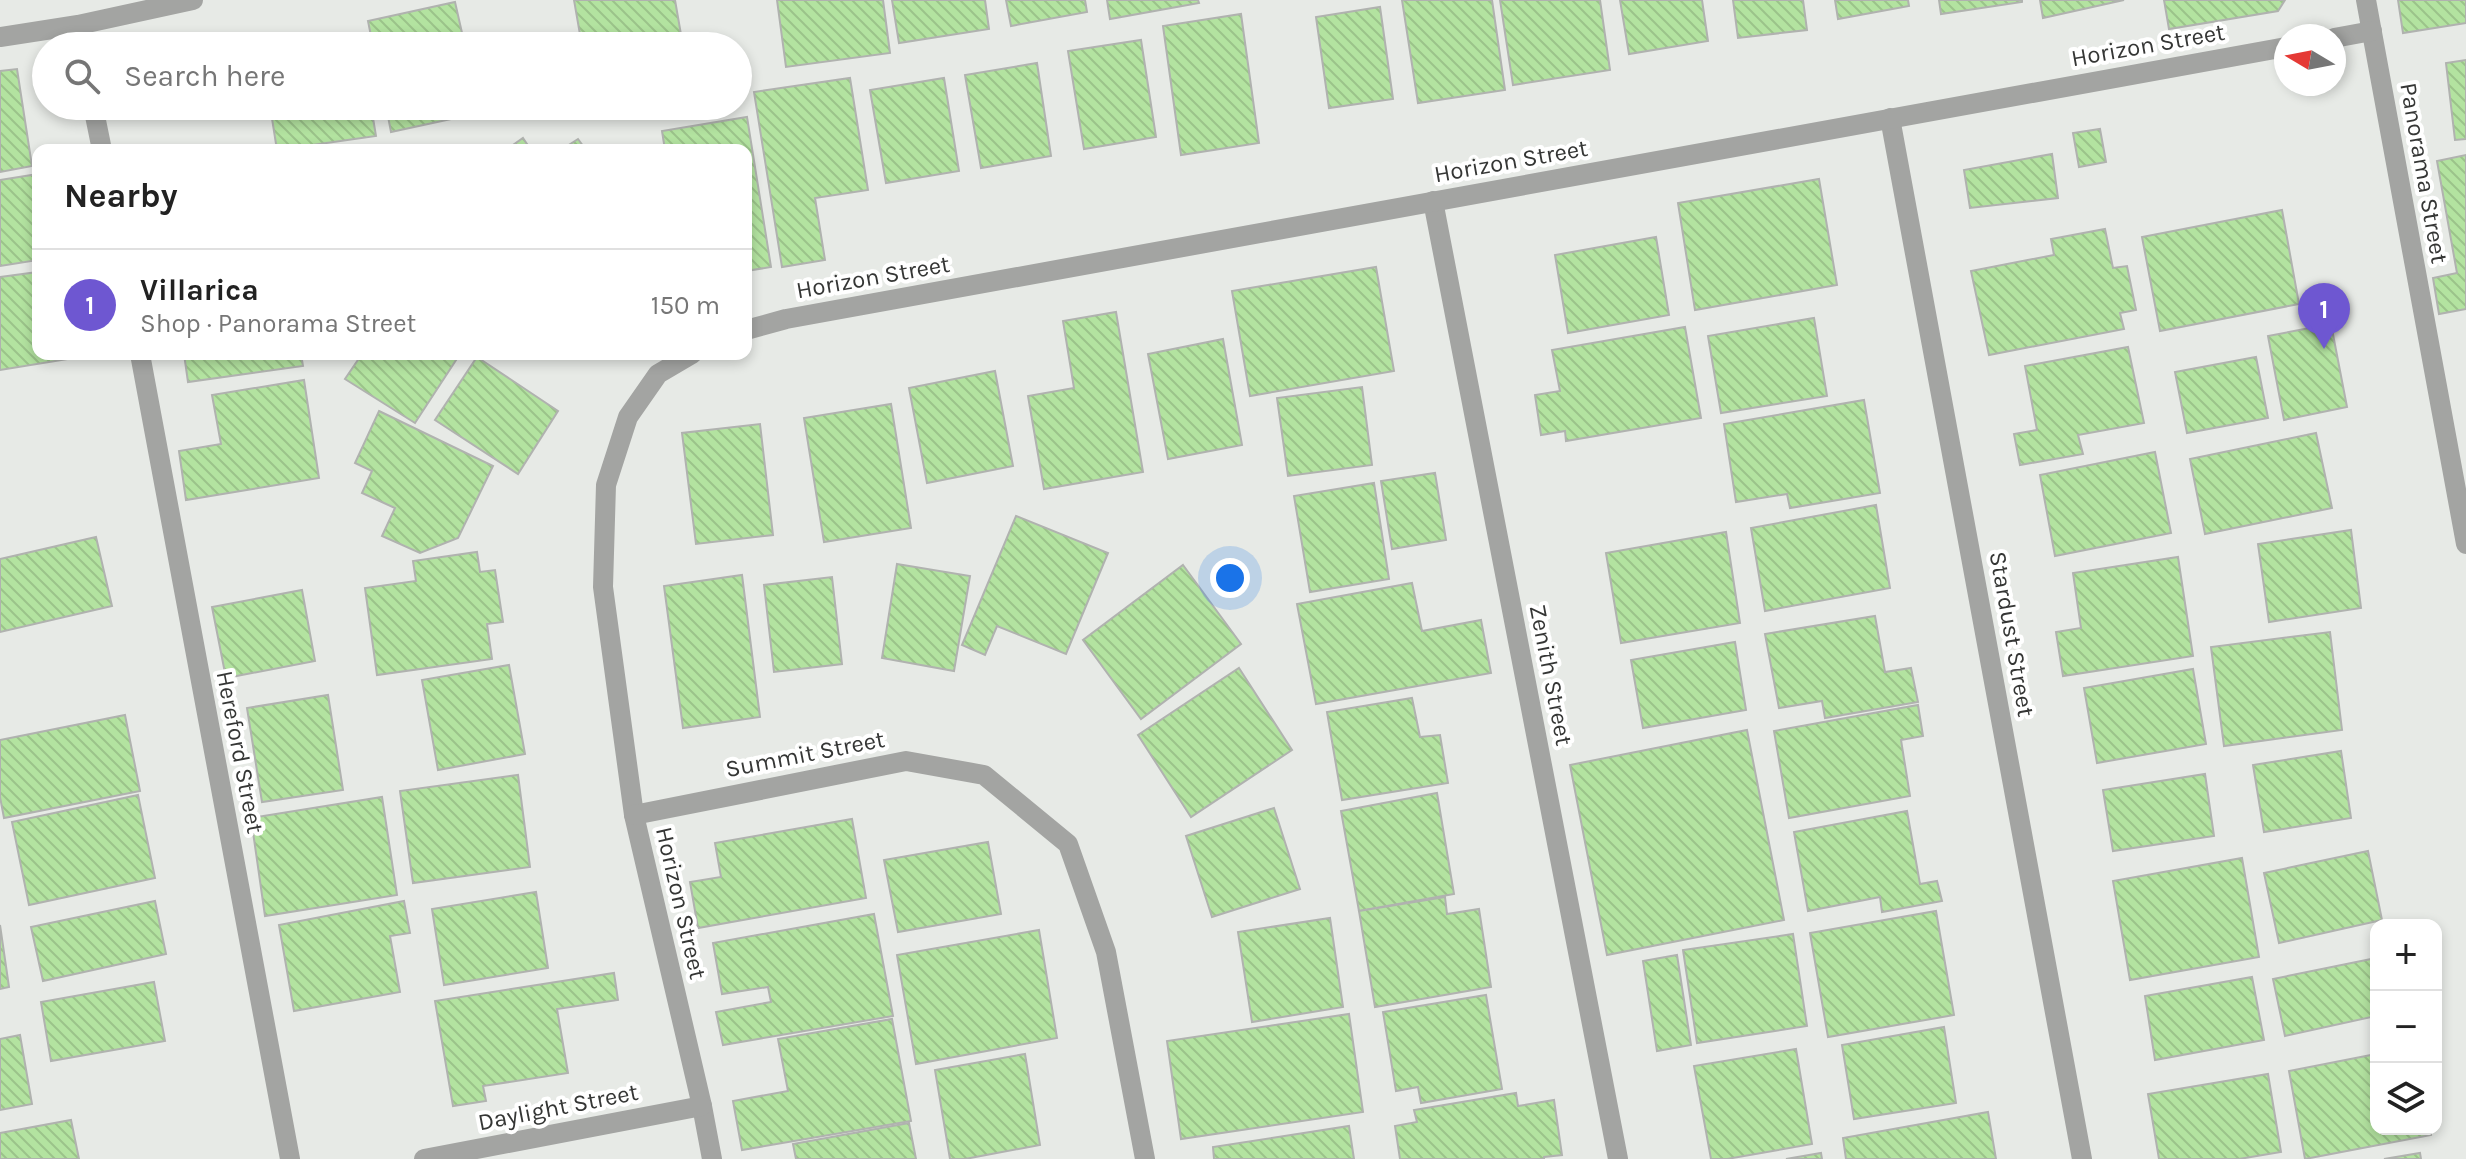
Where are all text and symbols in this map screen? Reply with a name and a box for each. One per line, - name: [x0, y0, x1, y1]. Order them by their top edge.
- street label: Horizon Street: [2069, 18, 2227, 72]
- north arrow: [2274, 24, 2346, 96]
- search box: [32, 32, 752, 120]
- icon: search: [60, 54, 104, 98]
- text: Search here: [124, 58, 285, 94]
- street label: Panorama Street: [2394, 80, 2454, 266]
- street label: Horizon Street: [1432, 134, 1590, 188]
- text: Nearby: [64, 176, 178, 216]
- street label: Horizon Street: [794, 250, 952, 304]
- text: Villarica: [140, 272, 259, 308]
- pin: 1: [2298, 283, 2350, 349]
- text: 1: [85, 290, 95, 321]
- text: 150 m: [651, 290, 720, 321]
- text: Shop · Panorama Street: [140, 308, 416, 339]
- street label: Stardust Street: [1984, 549, 2040, 719]
- your location: [1210, 558, 1250, 598]
- street label: Zenith Street: [1524, 602, 1578, 748]
- street label: Hereford Street: [210, 668, 270, 836]
- street label: Summit Street: [723, 725, 887, 783]
- street label: Horizon Street: [650, 824, 712, 982]
- map controls: [2370, 919, 2442, 1135]
- button: +: [2370, 919, 2442, 991]
- button: −: [2370, 991, 2442, 1063]
- button: layers: [2370, 1063, 2442, 1135]
- street label: Daylight Street: [475, 1078, 641, 1136]

